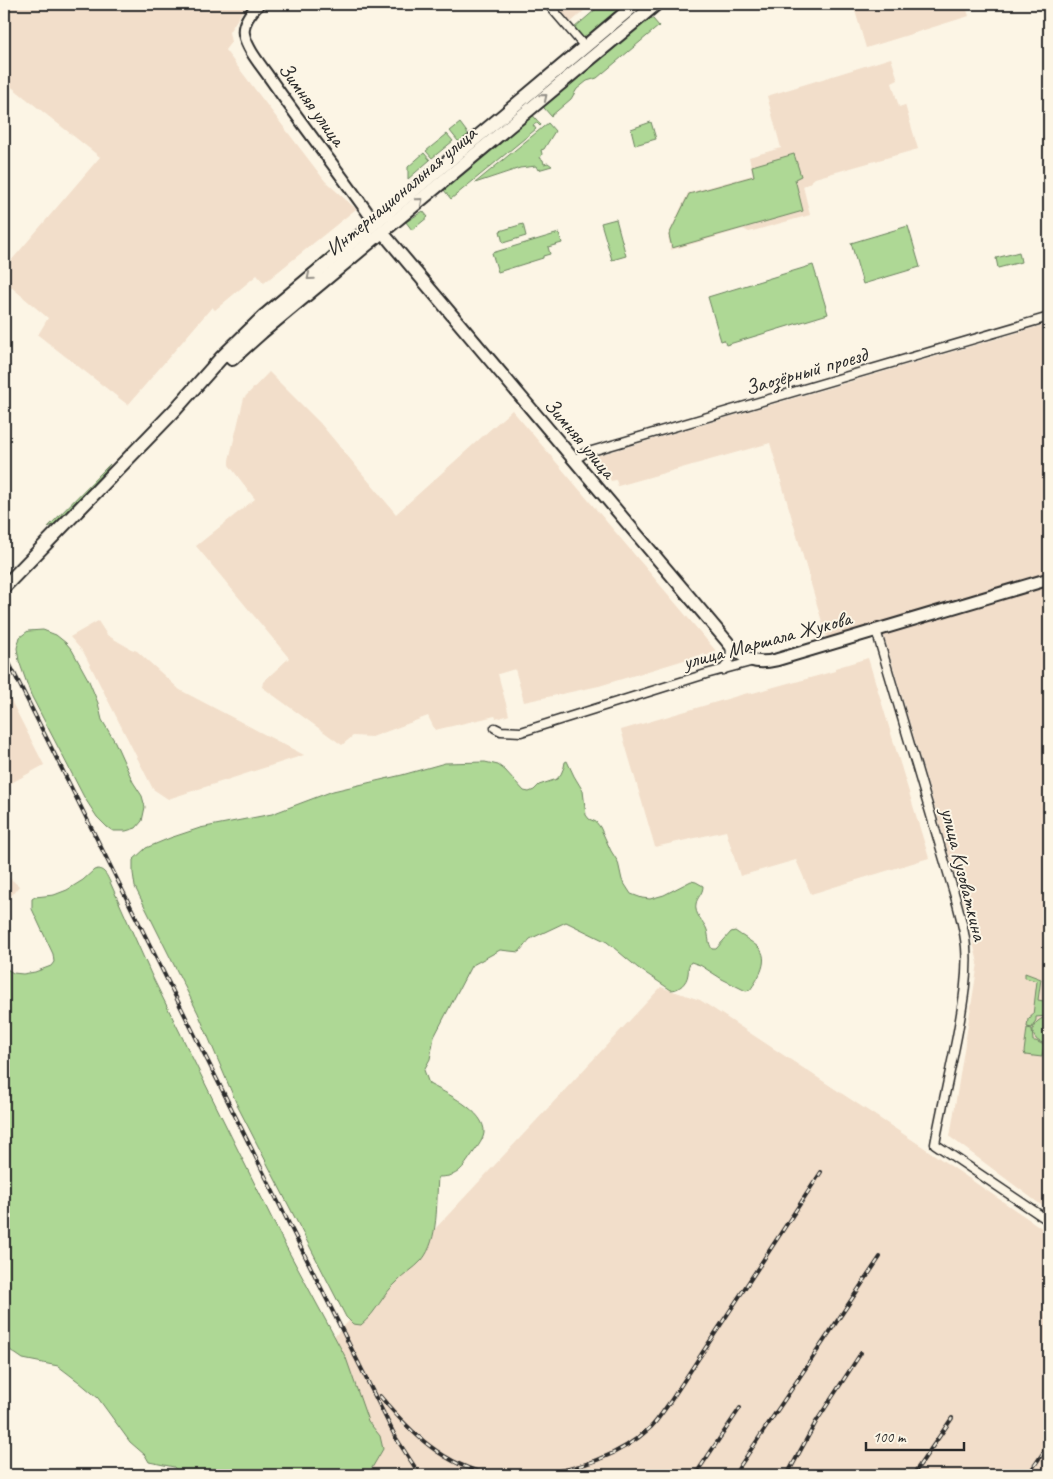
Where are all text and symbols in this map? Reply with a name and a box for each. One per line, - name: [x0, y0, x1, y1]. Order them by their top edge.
- street label: Зимняя улица: [273, 57, 353, 153]
- one-way arrow: [539, 93, 548, 102]
- street label: Интернациональная улица: [320, 119, 483, 262]
- one-way arrow: [414, 199, 423, 207]
- one-way arrow: [307, 271, 316, 280]
- street label: Заозёрный проезд: [742, 340, 873, 402]
- street label: Зимняя улица: [539, 392, 623, 485]
- street label: улица Маршала Жукова: [678, 604, 856, 675]
- street label: улица Кузоваткина: [934, 803, 993, 945]
- scale bar: [866, 1419, 963, 1451]
- text: 100 m: [873, 1428, 907, 1447]

